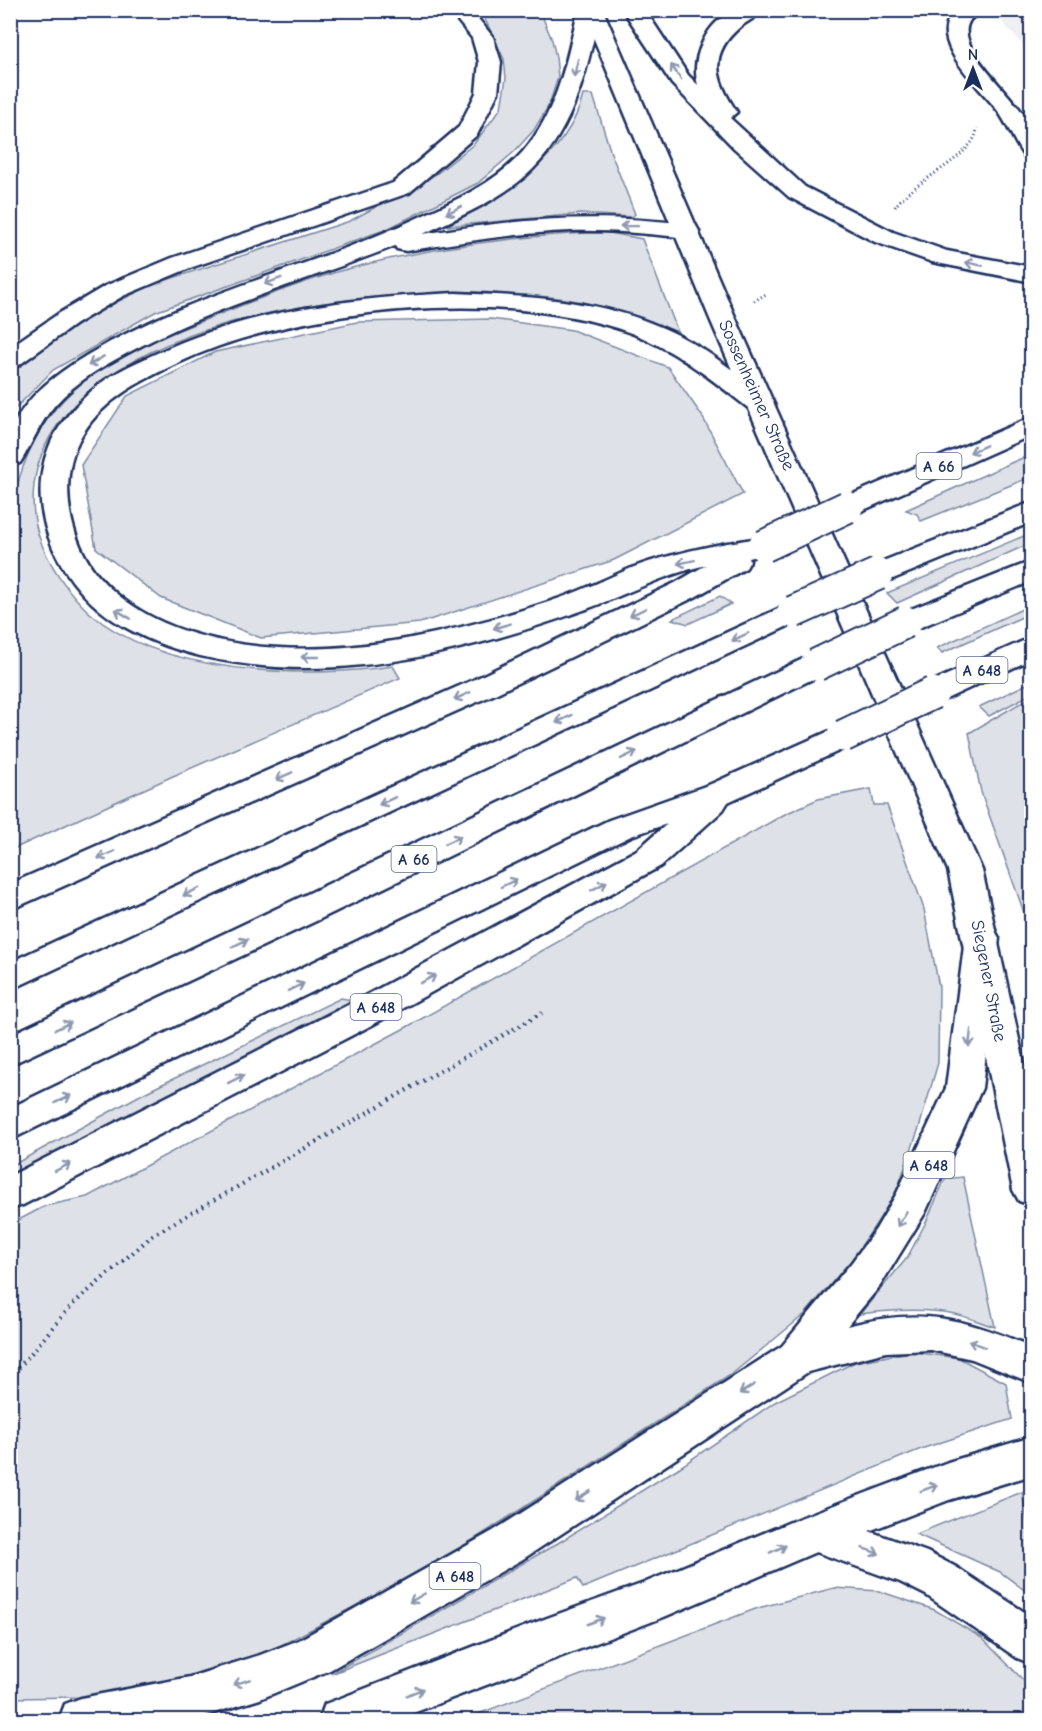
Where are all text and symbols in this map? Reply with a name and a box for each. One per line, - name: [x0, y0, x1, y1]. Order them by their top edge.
- north arrow: [943, 39, 1003, 99]
- text: N: [968, 46, 978, 64]
- one-way arrow: [570, 57, 581, 77]
- one-way arrow: [670, 64, 682, 80]
- one-way arrow: [445, 204, 463, 216]
- one-way arrow: [620, 220, 640, 231]
- one-way arrow: [965, 258, 984, 269]
- one-way arrow: [264, 276, 283, 287]
- street label: Sossenheimer Straße: [714, 317, 799, 474]
- one-way arrow: [87, 356, 105, 367]
- one-way arrow: [969, 444, 987, 455]
- road number: A 66: [916, 453, 962, 479]
- one-way arrow: [677, 557, 696, 568]
- one-way arrow: [115, 607, 132, 619]
- one-way arrow: [630, 607, 648, 619]
- one-way arrow: [493, 621, 512, 632]
- one-way arrow: [732, 631, 750, 643]
- one-way arrow: [301, 651, 321, 663]
- road number: A 648: [956, 657, 1008, 683]
- one-way arrow: [454, 691, 472, 703]
- one-way arrow: [555, 713, 573, 725]
- one-way arrow: [620, 749, 638, 761]
- one-way arrow: [275, 771, 293, 782]
- one-way arrow: [378, 796, 396, 807]
- one-way arrow: [444, 834, 462, 846]
- road number: A 66: [392, 846, 436, 872]
- one-way arrow: [98, 850, 116, 862]
- one-way arrow: [499, 877, 517, 888]
- one-way arrow: [590, 880, 608, 891]
- one-way arrow: [182, 887, 200, 899]
- street label: Siegener Straße: [966, 919, 1011, 1044]
- one-way arrow: [230, 936, 248, 948]
- one-way arrow: [419, 973, 436, 985]
- one-way arrow: [286, 981, 304, 993]
- road number: A 648: [350, 994, 401, 1020]
- one-way arrow: [54, 1019, 72, 1031]
- one-way arrow: [964, 1028, 975, 1047]
- one-way arrow: [227, 1072, 245, 1084]
- one-way arrow: [54, 1093, 72, 1105]
- road number: A 648: [904, 1152, 954, 1178]
- one-way arrow: [53, 1161, 71, 1172]
- one-way arrow: [896, 1210, 908, 1227]
- one-way arrow: [968, 1337, 987, 1348]
- one-way arrow: [739, 1384, 756, 1396]
- one-way arrow: [919, 1482, 937, 1493]
- one-way arrow: [576, 1490, 592, 1502]
- one-way arrow: [768, 1543, 786, 1554]
- one-way arrow: [861, 1547, 880, 1558]
- road number: A 648: [430, 1563, 480, 1589]
- one-way arrow: [409, 1592, 426, 1604]
- one-way arrow: [587, 1615, 605, 1626]
- one-way arrow: [233, 1678, 252, 1689]
- one-way arrow: [405, 1686, 423, 1697]

